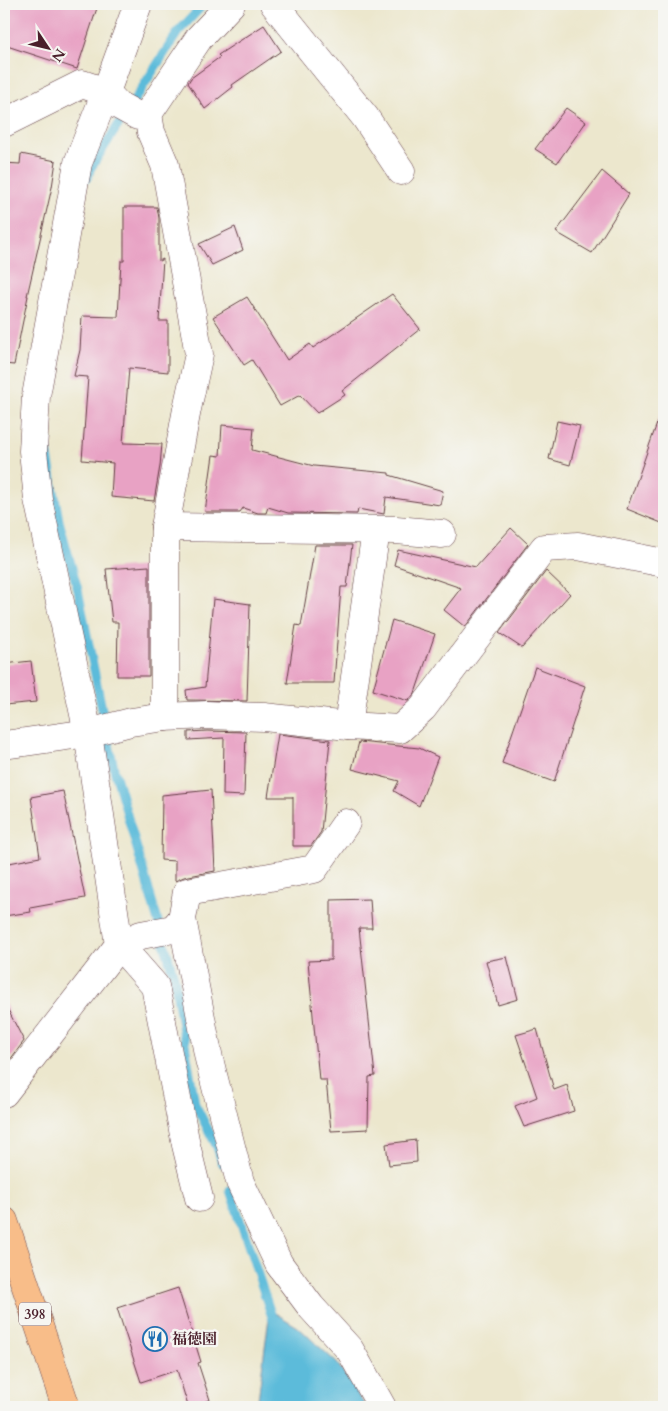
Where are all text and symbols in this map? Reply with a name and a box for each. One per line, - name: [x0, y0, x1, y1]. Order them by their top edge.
- north arrow: [22, 22, 72, 72]
- text: N: [47, 45, 70, 66]
- road number: 398: [19, 1302, 51, 1326]
- restaurant icon: 福徳園: [142, 1326, 168, 1352]
- place label: 福徳園: [172, 1329, 217, 1349]

